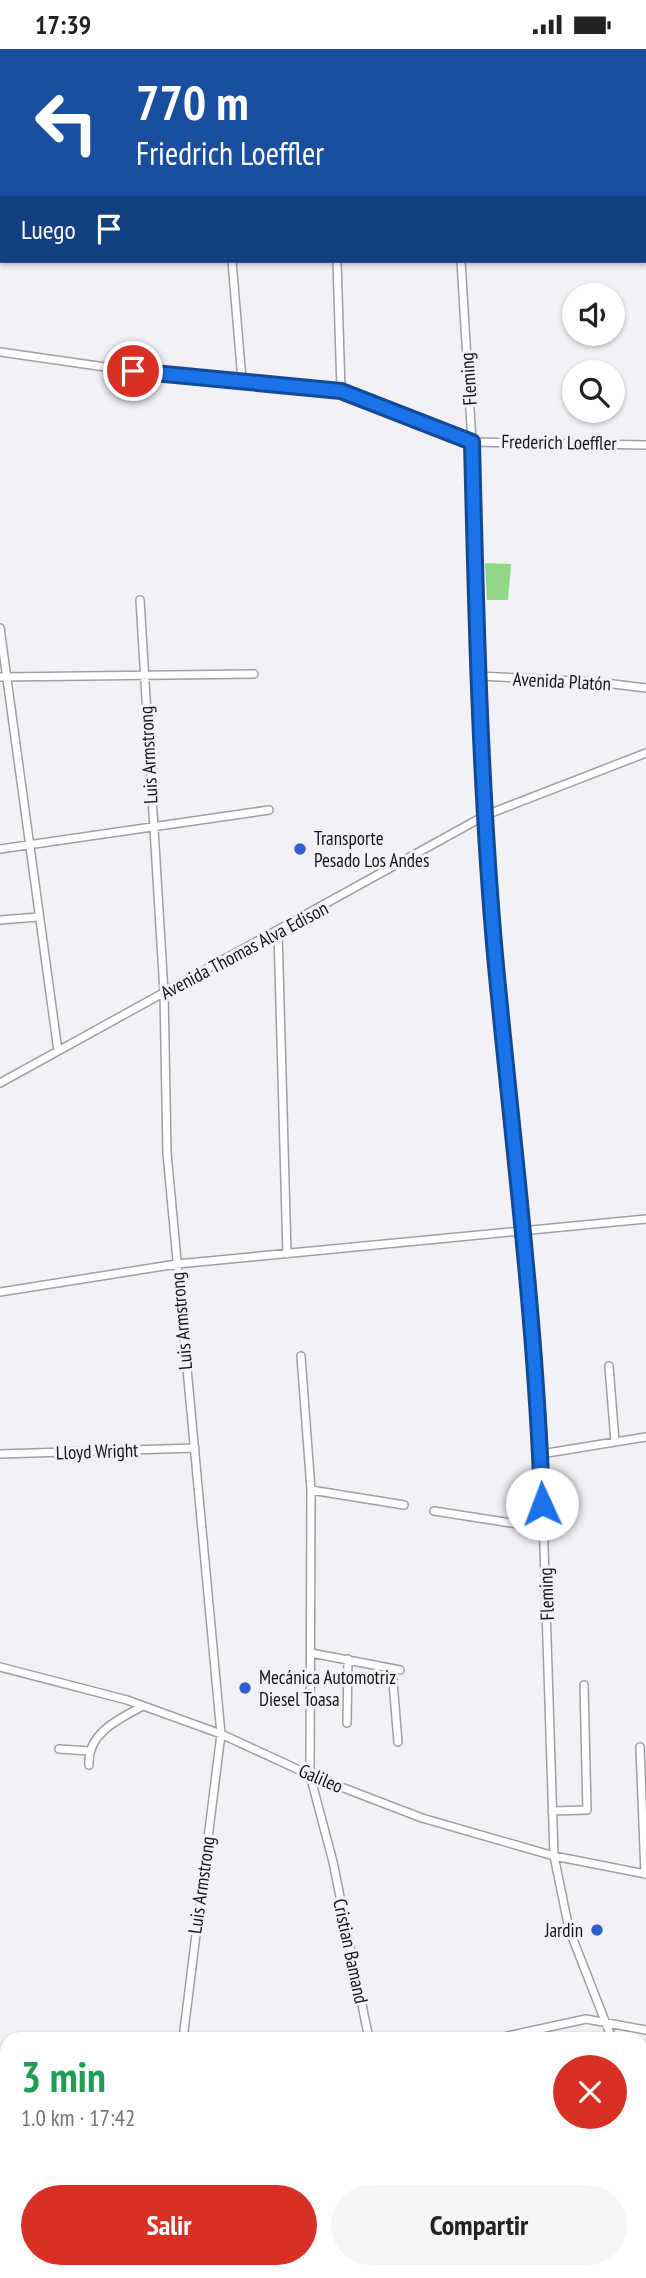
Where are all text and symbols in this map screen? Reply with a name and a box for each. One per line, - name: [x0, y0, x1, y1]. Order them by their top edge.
- text: 17:39: [35, 8, 91, 41]
- text: 770 m: [136, 70, 249, 134]
- icon: left: [21, 77, 112, 168]
- text: Friedrich Loeffler: [136, 132, 324, 174]
- icon: arrive: [90, 210, 128, 248]
- text: Luego: [21, 213, 76, 246]
- map controls: [562, 283, 625, 423]
- button: sound: [562, 283, 625, 346]
- pin: [103, 341, 163, 401]
- icon: arrive: [114, 352, 152, 390]
- street label: Fleming: [454, 352, 482, 406]
- button: search: [562, 360, 625, 423]
- street label: Frederich Loeffler: [501, 429, 618, 455]
- street label: Avenida Platón: [512, 666, 612, 696]
- street label: Luis Armstrong: [133, 705, 163, 805]
- place label: Transporte Pesado Los Andes: [314, 826, 429, 872]
- marker: Transporte Pesado Los Andes: [292, 841, 308, 857]
- street label: Avenida Thomas Alva Edison: [156, 896, 332, 1004]
- street label: Luis Armstrong: [165, 1271, 197, 1371]
- street label: Lloyd Wright: [55, 1438, 140, 1464]
- position arrow: [505, 1467, 579, 1541]
- street label: Fleming: [533, 1567, 559, 1621]
- place label: Mecánica Automotriz Diesel Toasa: [259, 1665, 396, 1711]
- marker: Mecánica Automotriz Diesel Toasa: [237, 1680, 253, 1696]
- street label: Galileo: [295, 1758, 347, 1798]
- street label: Luis Armstrong: [182, 1835, 220, 1935]
- street label: Cristian Bamand: [328, 1896, 374, 2006]
- place label: Jardin: [544, 1918, 583, 1942]
- marker: Jardin: [589, 1922, 605, 1938]
- text: 3 min: [21, 2049, 106, 2104]
- button: close: [553, 2055, 627, 2129]
- text: 1.0 km · 17:42: [21, 2103, 135, 2132]
- button: Salir: [21, 2185, 317, 2265]
- button: Compartir: [331, 2185, 627, 2265]

